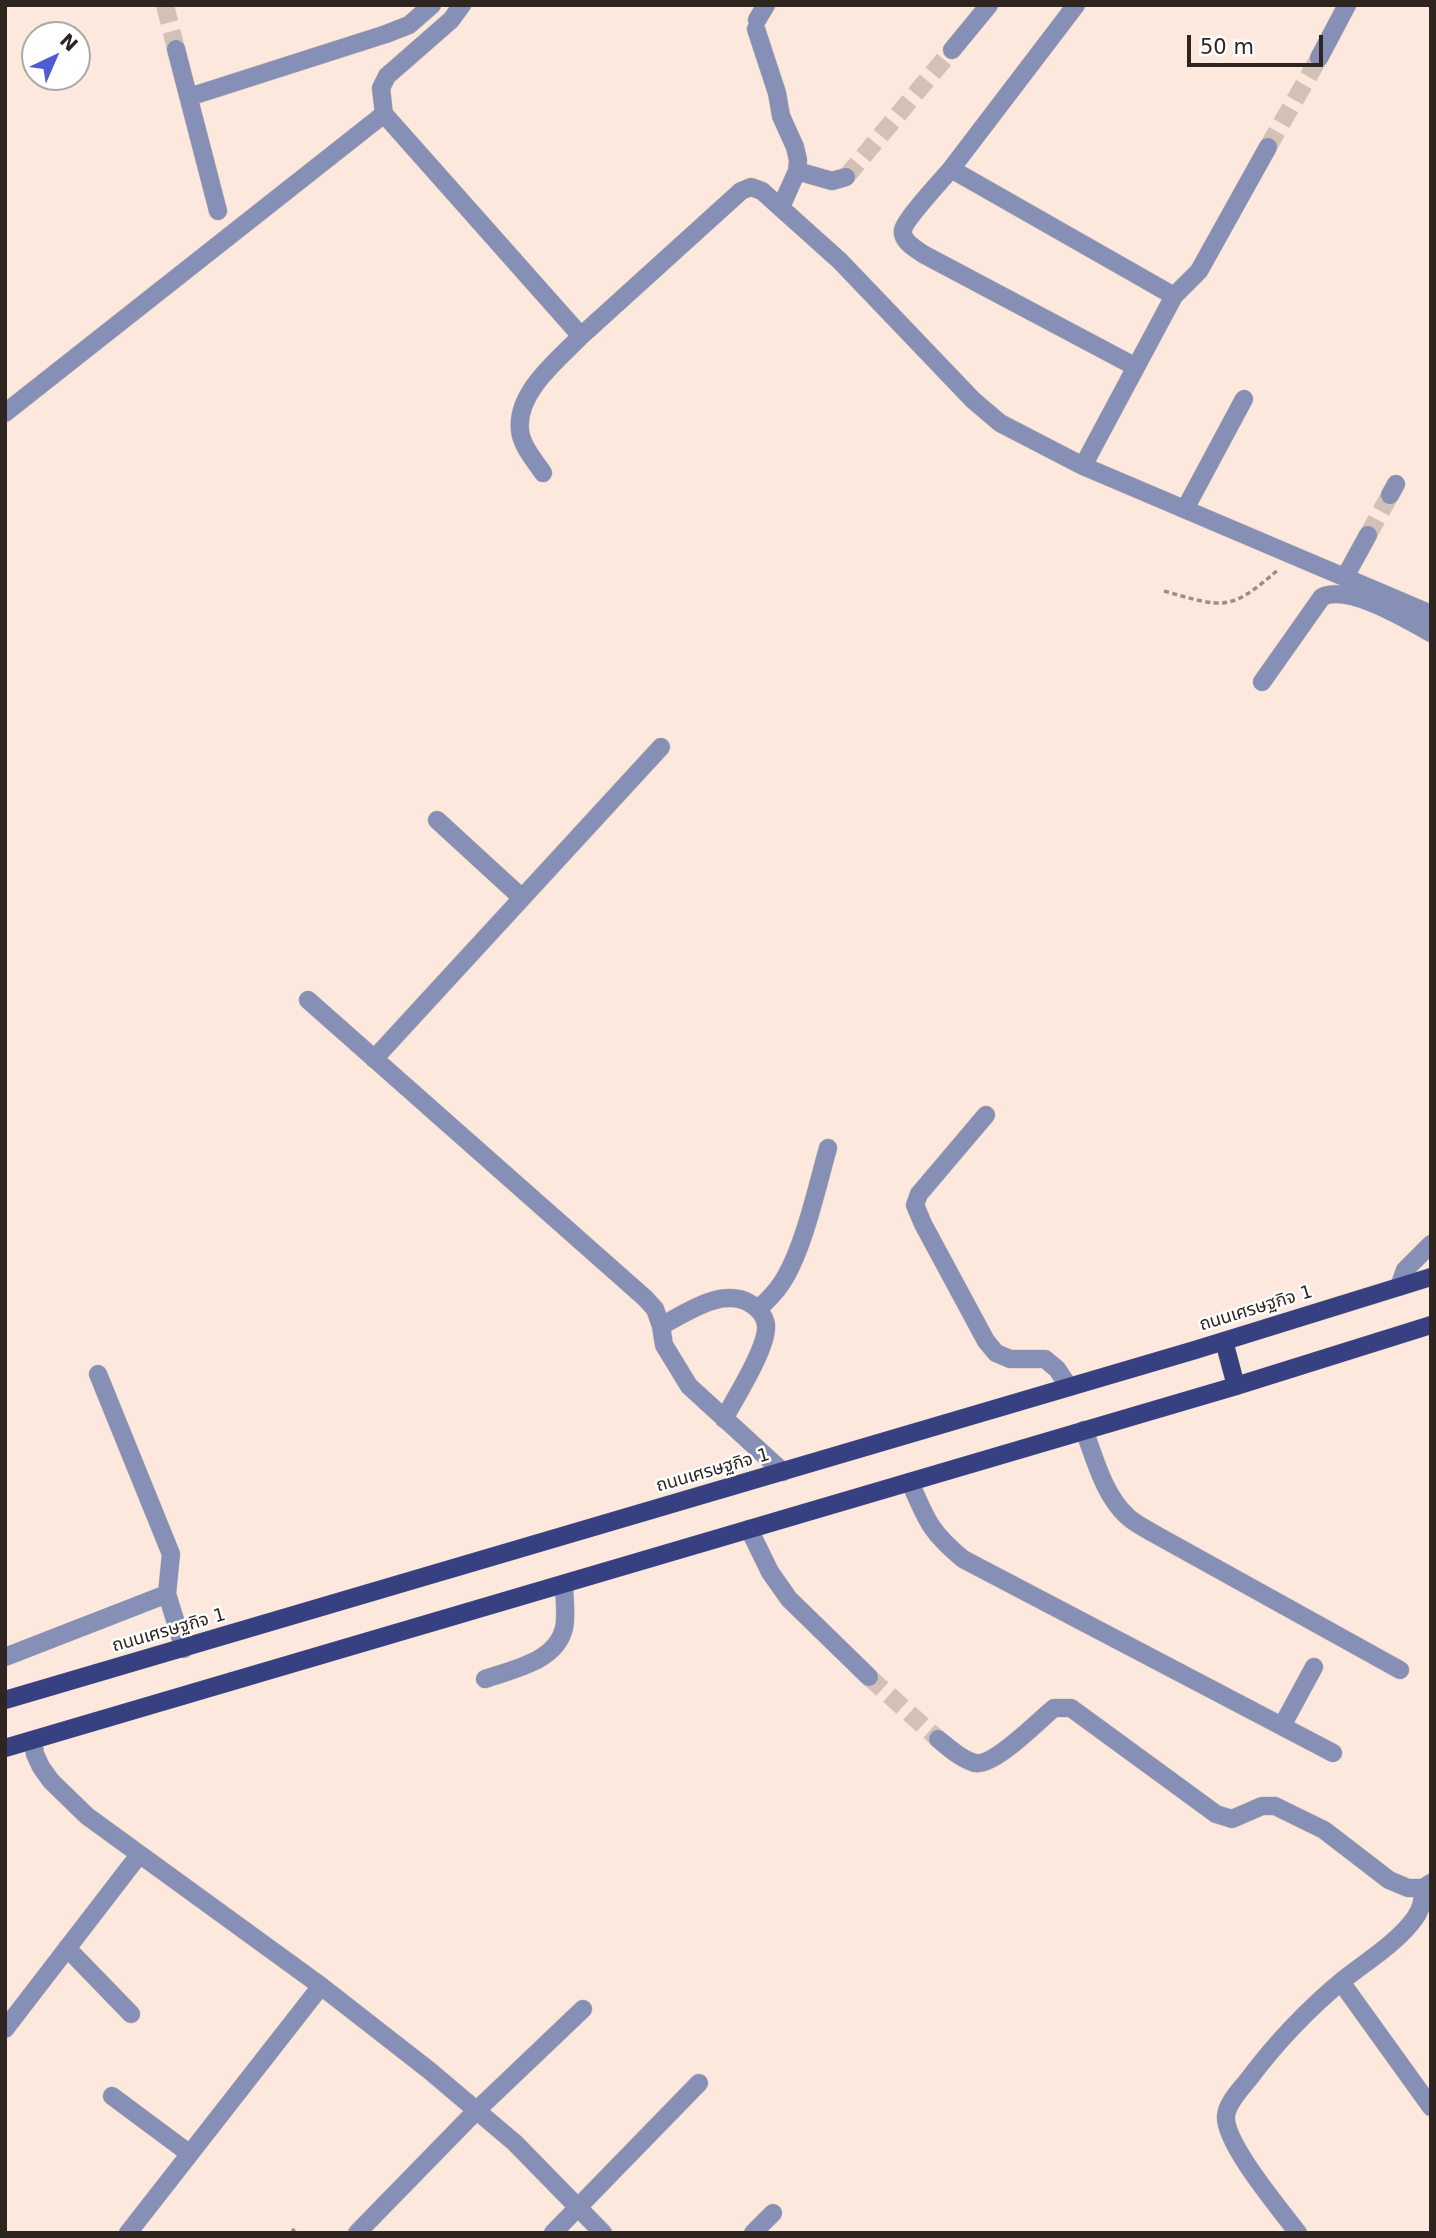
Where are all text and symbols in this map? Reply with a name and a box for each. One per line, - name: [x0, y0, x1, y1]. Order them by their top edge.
- north arrow: [21, 21, 91, 91]
- scale bar: [1191, 21, 1328, 65]
- text: N: [56, 29, 83, 56]
- text: 50 m: [1200, 35, 1254, 59]
- street label: ถนนเศรษฐกิจ 1: [1197, 1282, 1315, 1336]
- street label: ถนนเศรษฐกิจ 1: [654, 1444, 772, 1498]
- street label: ถนนเศรษฐกิจ 1: [110, 1604, 228, 1658]

